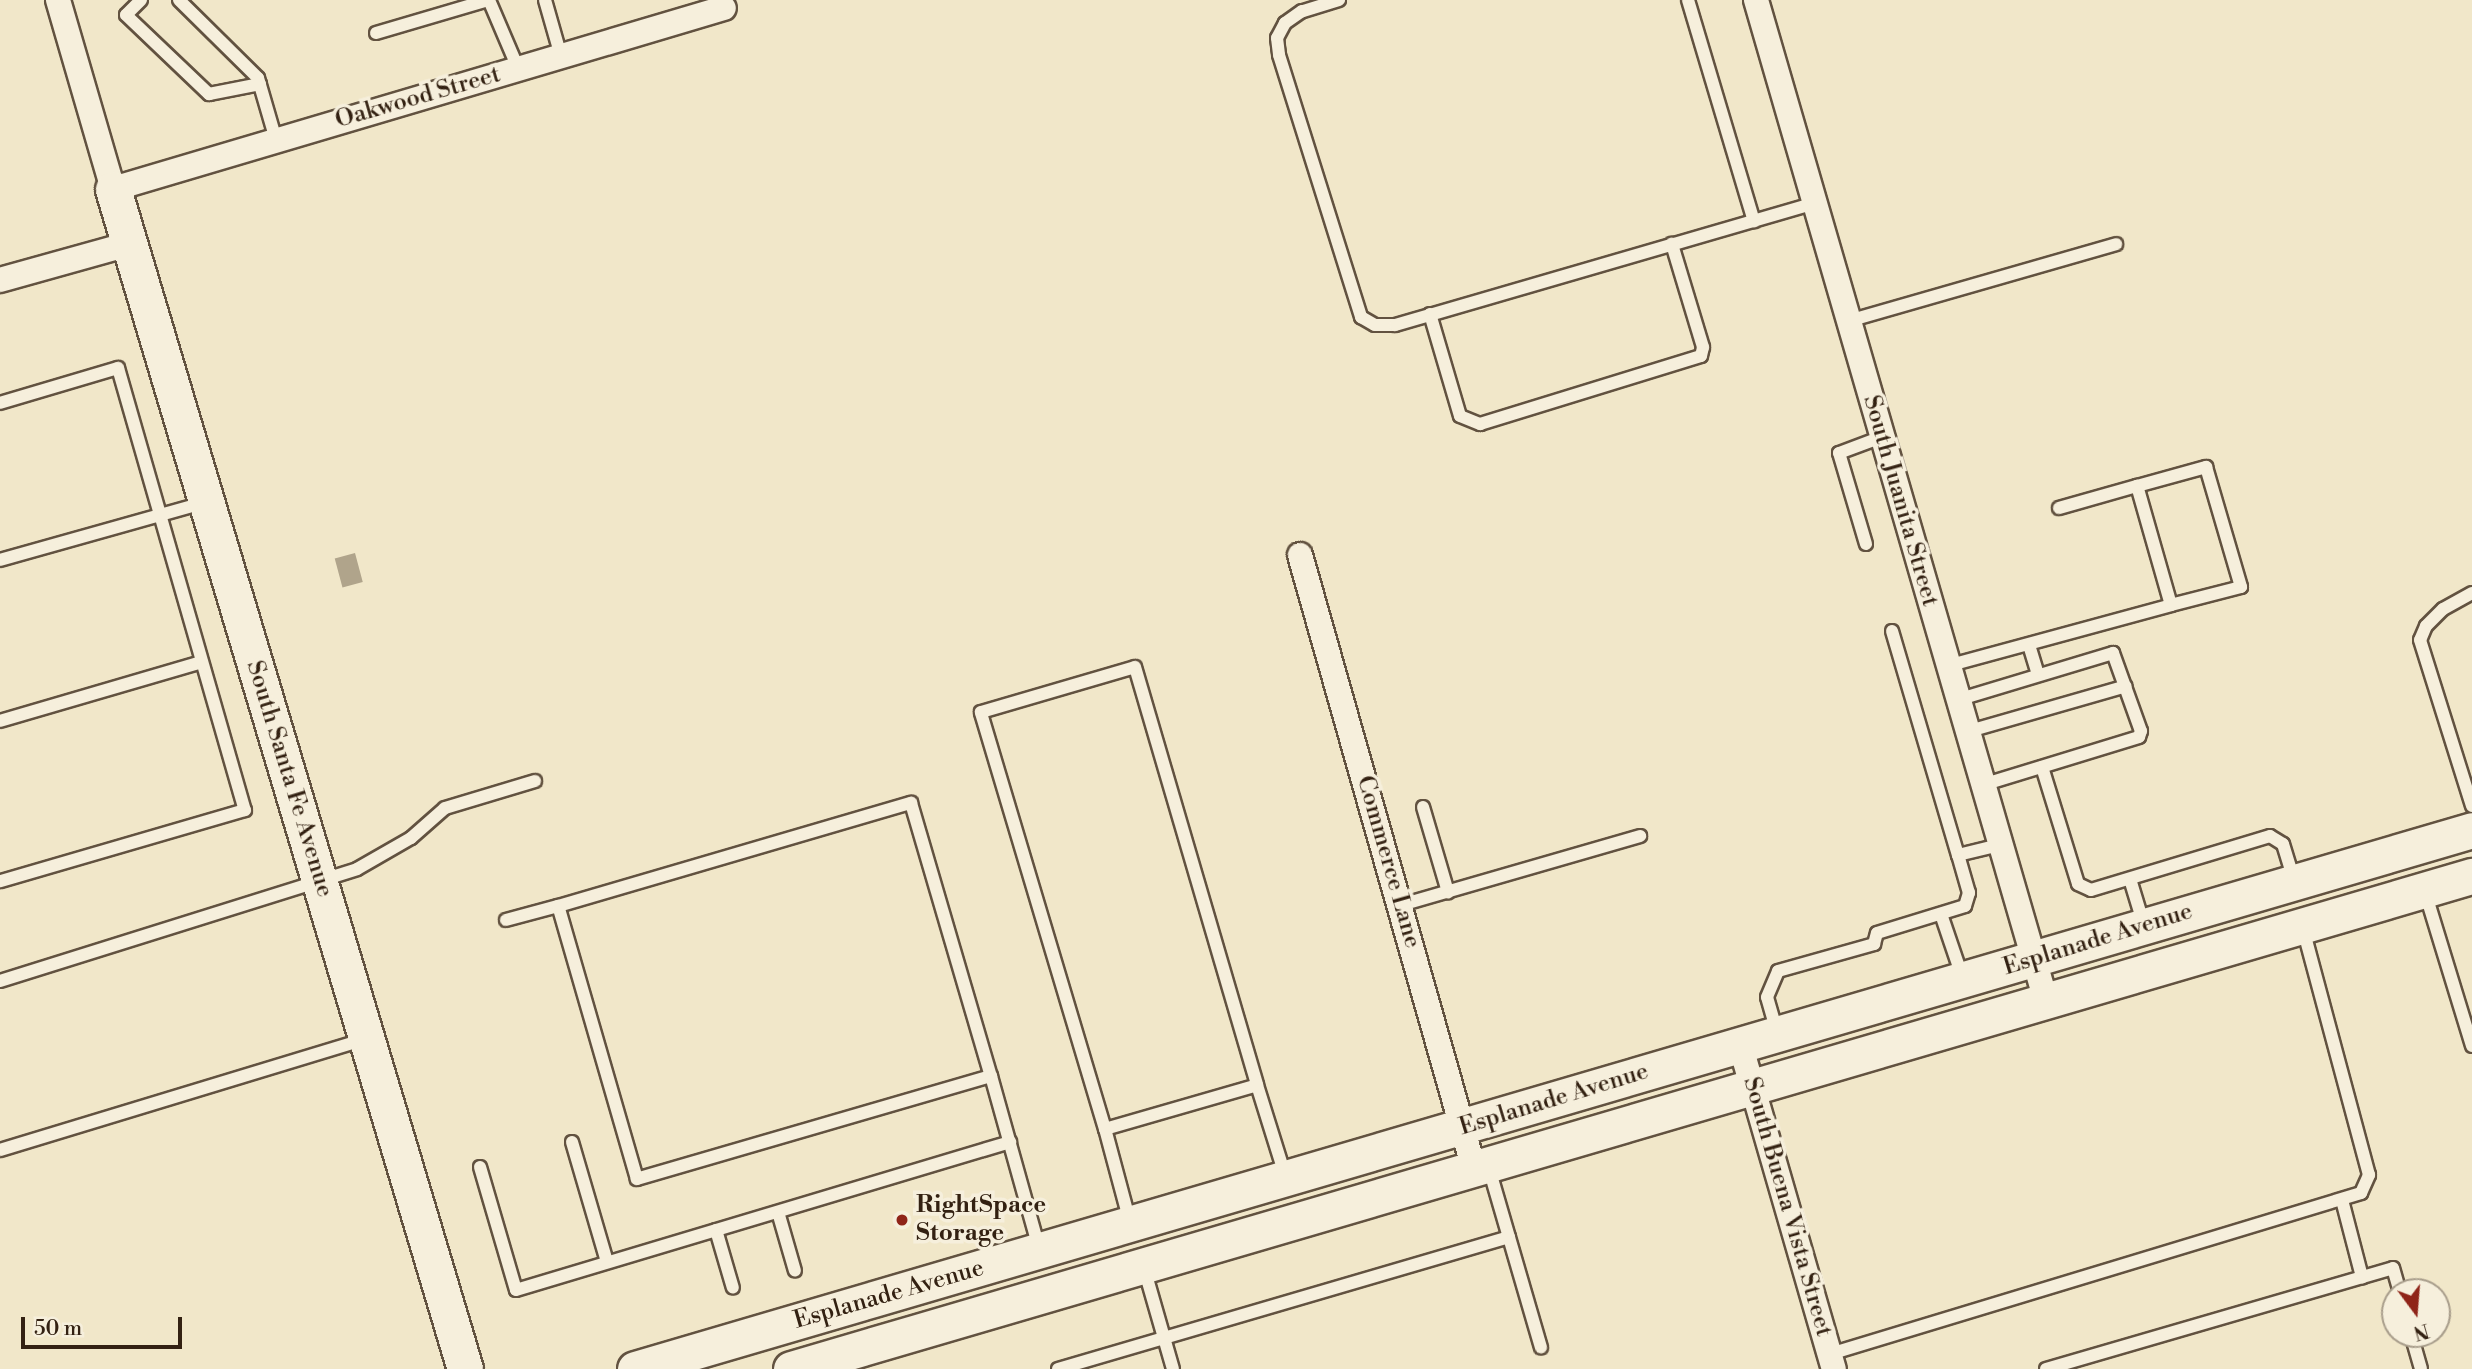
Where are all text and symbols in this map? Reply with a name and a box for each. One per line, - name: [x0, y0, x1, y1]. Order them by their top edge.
- street label: Oakwood Street: [332, 61, 504, 135]
- street label: South Juanita Street: [1856, 392, 1944, 610]
- street label: South Santa Fe Avenue: [239, 657, 339, 901]
- street label: Commerce Lane: [1350, 773, 1426, 951]
- street label: Esplanade Avenue: [2000, 898, 2196, 982]
- street label: Esplanade Avenue: [1456, 1058, 1652, 1142]
- street label: South Buena Vista Street: [1736, 1074, 1838, 1340]
- place label: RightSpace Storage: [916, 1192, 1046, 1248]
- marker: RightSpace Storage: [894, 1212, 910, 1228]
- street label: Esplanade Avenue: [791, 1254, 987, 1336]
- north arrow: [2381, 1278, 2451, 1348]
- scale bar: [24, 1302, 186, 1346]
- text: 50 m: [34, 1316, 82, 1342]
- text: N: [2411, 1318, 2432, 1345]

